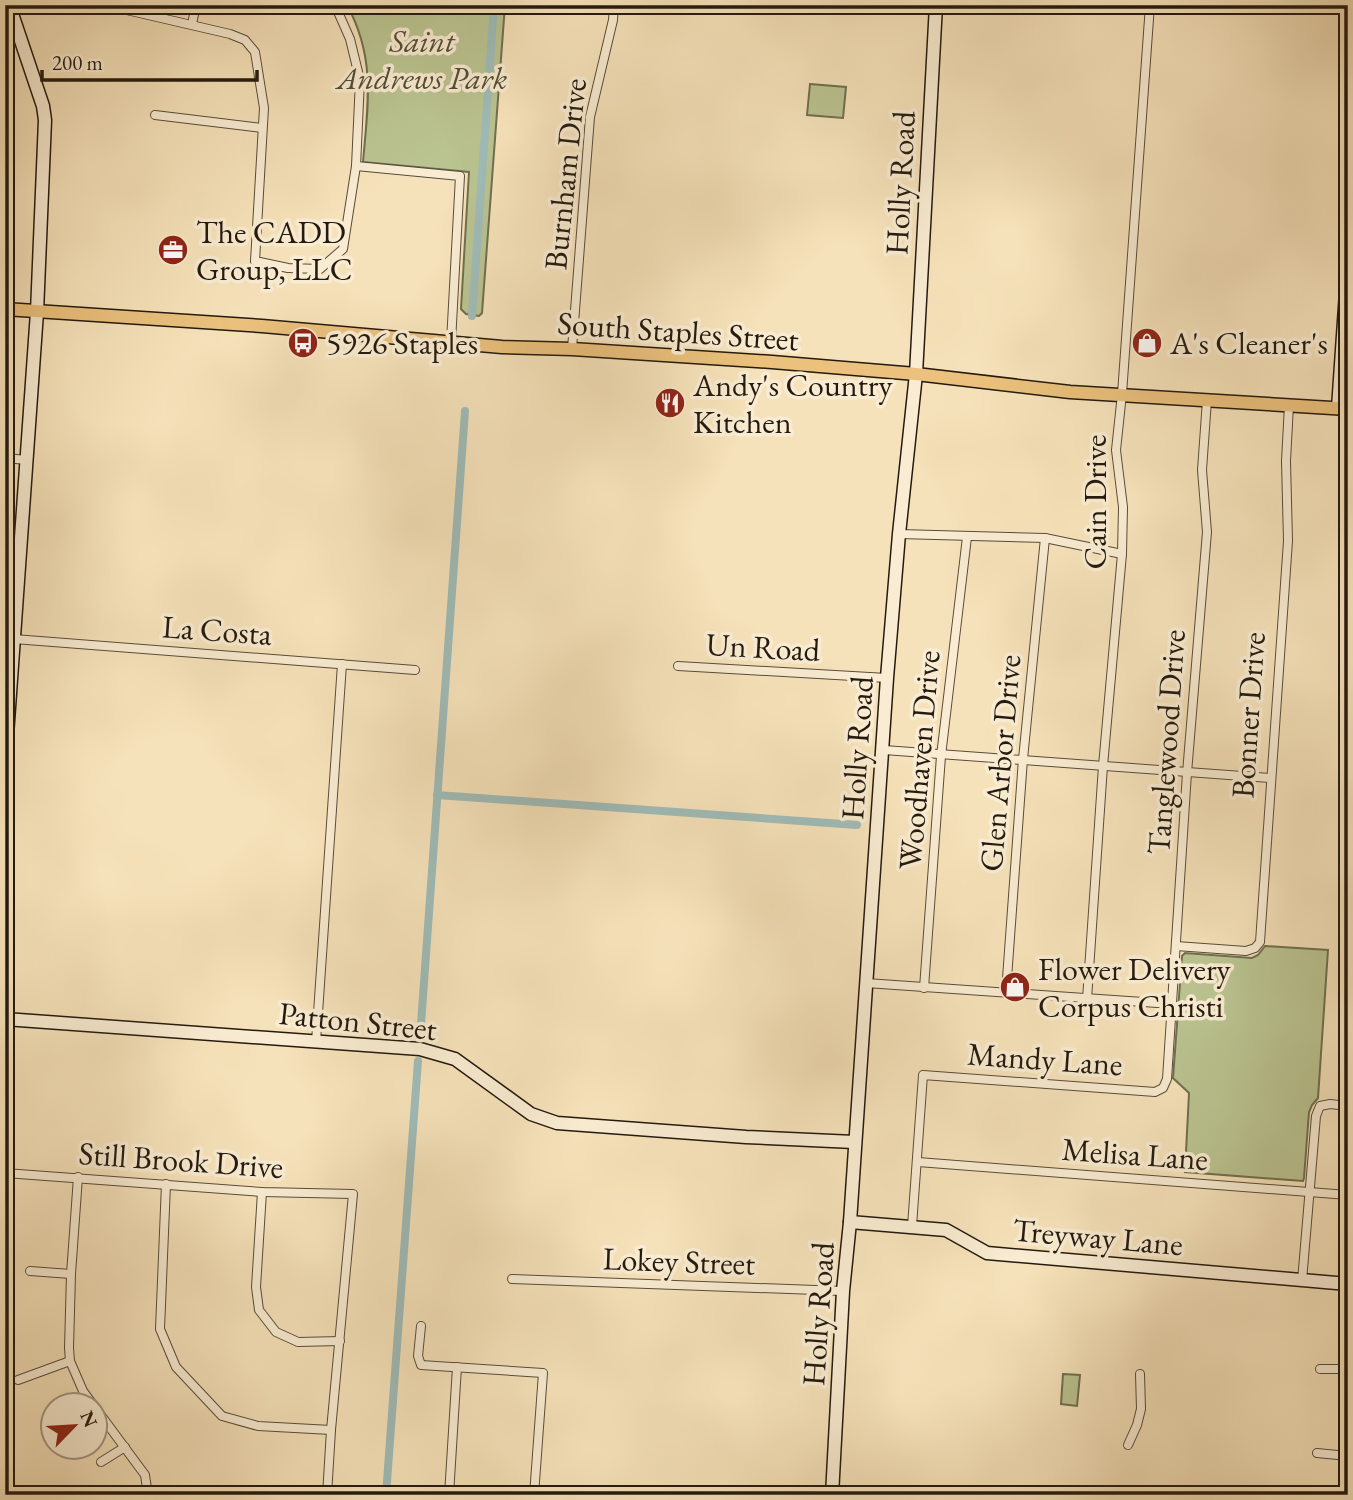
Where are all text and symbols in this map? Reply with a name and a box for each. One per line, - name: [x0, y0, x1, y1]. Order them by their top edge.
- park label: Saint Andrews Park: [335, 20, 508, 99]
- scale bar: [42, 38, 257, 82]
- text: 200 m: [52, 49, 103, 76]
- street label: Burnham Drive: [534, 76, 596, 272]
- street label: Holly Road: [875, 109, 925, 256]
- place label: The CADD Group, LLC: [196, 211, 352, 290]
- office icon: The CADD Group, LLC: [156, 233, 190, 267]
- street label: South Staples Street: [556, 302, 800, 360]
- place label: 5926 Staples: [326, 322, 478, 364]
- place label: A's Cleaner's: [1169, 322, 1328, 364]
- bus stop icon: 5926 Staples: [286, 326, 320, 360]
- shop icon: A's Cleaner's: [1130, 326, 1164, 360]
- place label: Andy's Country Kitchen: [692, 364, 893, 443]
- restaurant icon: Andy's Country Kitchen: [653, 386, 687, 420]
- street label: Cain Drive: [1074, 435, 1116, 569]
- street label: La Costa: [161, 605, 273, 655]
- street label: Un Road: [705, 623, 822, 671]
- street label: Tanglewood Drive: [1137, 628, 1195, 856]
- street label: Bonner Drive: [1221, 631, 1275, 799]
- street label: Woodhaven Drive: [888, 649, 950, 871]
- street label: Glen Arbor Drive: [970, 653, 1030, 873]
- street label: Holly Road: [831, 674, 883, 821]
- place label: Flower Delivery Corpus Christi: [1038, 948, 1232, 1027]
- shop icon: Flower Delivery Corpus Christi: [998, 970, 1032, 1004]
- street label: Patton Street: [277, 992, 439, 1050]
- street label: Mandy Lane: [966, 1033, 1124, 1085]
- street label: Melisa Lane: [1060, 1128, 1210, 1180]
- street label: Still Brook Drive: [77, 1132, 285, 1188]
- street label: Treyway Lane: [1011, 1209, 1185, 1265]
- street label: Lokey Street: [602, 1237, 756, 1285]
- street label: Holly Road: [792, 1240, 844, 1387]
- north arrow: [38, 1392, 108, 1462]
- text: N: [74, 1407, 104, 1432]

